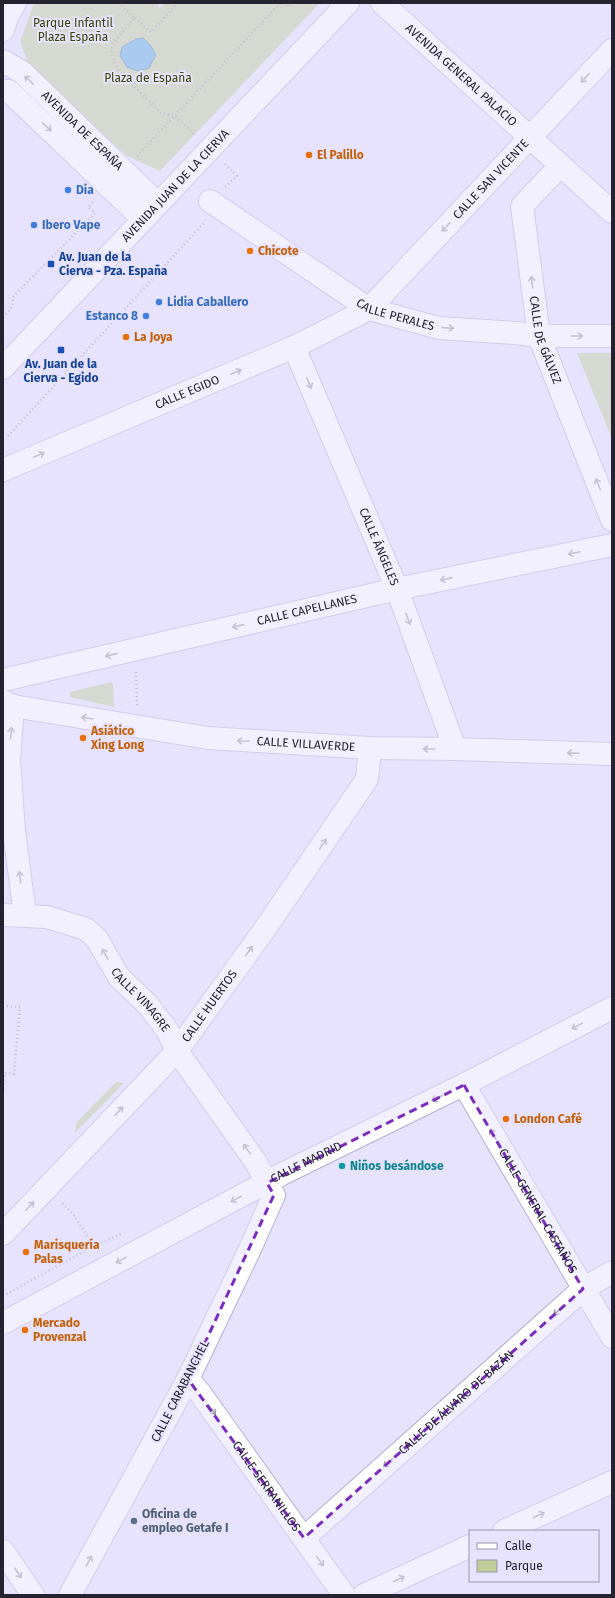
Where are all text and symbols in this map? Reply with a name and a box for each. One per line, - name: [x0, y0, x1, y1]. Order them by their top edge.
- park label: Parque Infantil Plaza España: [33, 16, 114, 44]
- street label: AVENIDA GENERAL PALACIO: [403, 21, 520, 129]
- park label: Plaza de España: [104, 71, 192, 85]
- one-way arrow: [581, 73, 590, 83]
- one-way arrow: [24, 75, 34, 85]
- street label: AVENIDA DE ESPAÑA: [39, 88, 126, 173]
- one-way arrow: [42, 122, 52, 132]
- street label: AVENIDA JUAN DE LA CIERVA: [119, 126, 232, 245]
- street label: CALLE SAN VICENTE: [450, 136, 532, 222]
- place label: El Palillo: [317, 148, 364, 162]
- marker: El Palillo: [304, 150, 314, 160]
- place label: Dia: [76, 183, 94, 197]
- marker: Dia: [63, 185, 73, 195]
- place label: Ibero Vape: [42, 218, 101, 232]
- marker: Ibero Vape: [29, 220, 39, 230]
- one-way arrow: [441, 222, 451, 232]
- place label: Chicote: [258, 244, 299, 258]
- marker: Chicote: [245, 246, 255, 256]
- place label: Av. Juan de la Cierva - Pza. España: [58, 250, 168, 278]
- marker: Av. Juan de la Cierva - Pza. España: [46, 259, 56, 269]
- one-way arrow: [528, 276, 536, 289]
- place label: Lidia Caballero: [167, 295, 249, 309]
- street label: CALLE PERALES: [353, 295, 437, 334]
- street label: CALLE DE GÁLVEZ: [527, 295, 564, 386]
- marker: Lidia Caballero: [154, 297, 164, 307]
- place label: Estanco 8: [86, 309, 138, 323]
- marker: Estanco 8: [141, 311, 151, 321]
- one-way arrow: [441, 325, 454, 332]
- place label: La Joya: [134, 330, 173, 344]
- marker: La Joya: [121, 332, 131, 342]
- one-way arrow: [570, 332, 583, 340]
- marker: Av. Juan de la Cierva - Egido: [56, 345, 66, 355]
- place label: Av. Juan de la Cierva - Egido: [23, 357, 99, 385]
- one-way arrow: [230, 367, 242, 375]
- street label: CALLE EGIDO: [153, 372, 222, 412]
- one-way arrow: [306, 376, 313, 388]
- one-way arrow: [32, 451, 44, 458]
- one-way arrow: [593, 479, 601, 491]
- street label: CALLE ÁNGELES: [356, 506, 402, 588]
- one-way arrow: [568, 550, 581, 558]
- one-way arrow: [440, 576, 453, 584]
- street label: CALLE CAPELLANES: [256, 591, 359, 628]
- one-way arrow: [405, 613, 413, 625]
- one-way arrow: [231, 622, 244, 630]
- one-way arrow: [105, 652, 118, 659]
- one-way arrow: [81, 714, 94, 722]
- place label: Asiático Xing Long: [90, 724, 145, 752]
- one-way arrow: [7, 727, 15, 740]
- marker: Asiático Xing Long: [78, 733, 88, 743]
- street label: CALLE VILLAVERDE: [256, 734, 356, 754]
- one-way arrow: [237, 737, 250, 744]
- one-way arrow: [423, 745, 436, 753]
- one-way arrow: [567, 749, 580, 757]
- one-way arrow: [319, 839, 327, 850]
- one-way arrow: [16, 870, 24, 883]
- one-way arrow: [245, 946, 253, 957]
- one-way arrow: [101, 948, 109, 960]
- street label: CALLE VINAGRE: [108, 965, 173, 1035]
- street label: CALLE HUERTOS: [179, 967, 240, 1045]
- one-way arrow: [572, 1022, 584, 1030]
- one-way arrow: [431, 1095, 443, 1102]
- one-way arrow: [115, 1106, 124, 1116]
- place label: London Café: [514, 1112, 582, 1126]
- marker: London Café: [501, 1114, 511, 1124]
- one-way arrow: [488, 1128, 496, 1140]
- street label: CALLE MADRID: [268, 1139, 344, 1186]
- one-way arrow: [243, 1144, 251, 1155]
- street label: CALLE GENERAL CASTAÑOS: [496, 1146, 580, 1276]
- place label: Niños besándose: [350, 1159, 444, 1173]
- marker: Niños besándose: [337, 1161, 347, 1171]
- one-way arrow: [230, 1196, 242, 1203]
- one-way arrow: [25, 1201, 35, 1211]
- place label: Marisquería Palas: [34, 1238, 100, 1266]
- marker: Marisquería Palas: [21, 1247, 31, 1257]
- one-way arrow: [115, 1257, 127, 1264]
- one-way arrow: [553, 1306, 563, 1316]
- place label: Mercado Provenzal: [33, 1316, 87, 1344]
- marker: Mercado Provenzal: [20, 1325, 30, 1335]
- street label: CALLE CARABANCHEL: [148, 1338, 212, 1444]
- street label: CALLE DE ÁLVARO DE BAZÁN: [396, 1347, 517, 1457]
- one-way arrow: [208, 1404, 216, 1415]
- street label: CALLE SERRANILLOS: [230, 1438, 304, 1535]
- one-way arrow: [383, 1458, 393, 1468]
- place label: Oficina de empleo Getafe I: [142, 1507, 228, 1535]
- one-way arrow: [533, 1511, 545, 1518]
- marker: Oficina de empleo Getafe I: [129, 1516, 139, 1526]
- legend: [469, 1530, 599, 1582]
- text: Calle: [505, 1539, 532, 1553]
- one-way arrow: [86, 1555, 93, 1567]
- one-way arrow: [316, 1555, 324, 1566]
- text: Parque: [505, 1559, 543, 1573]
- one-way arrow: [14, 1567, 22, 1578]
- one-way arrow: [393, 1574, 405, 1582]

